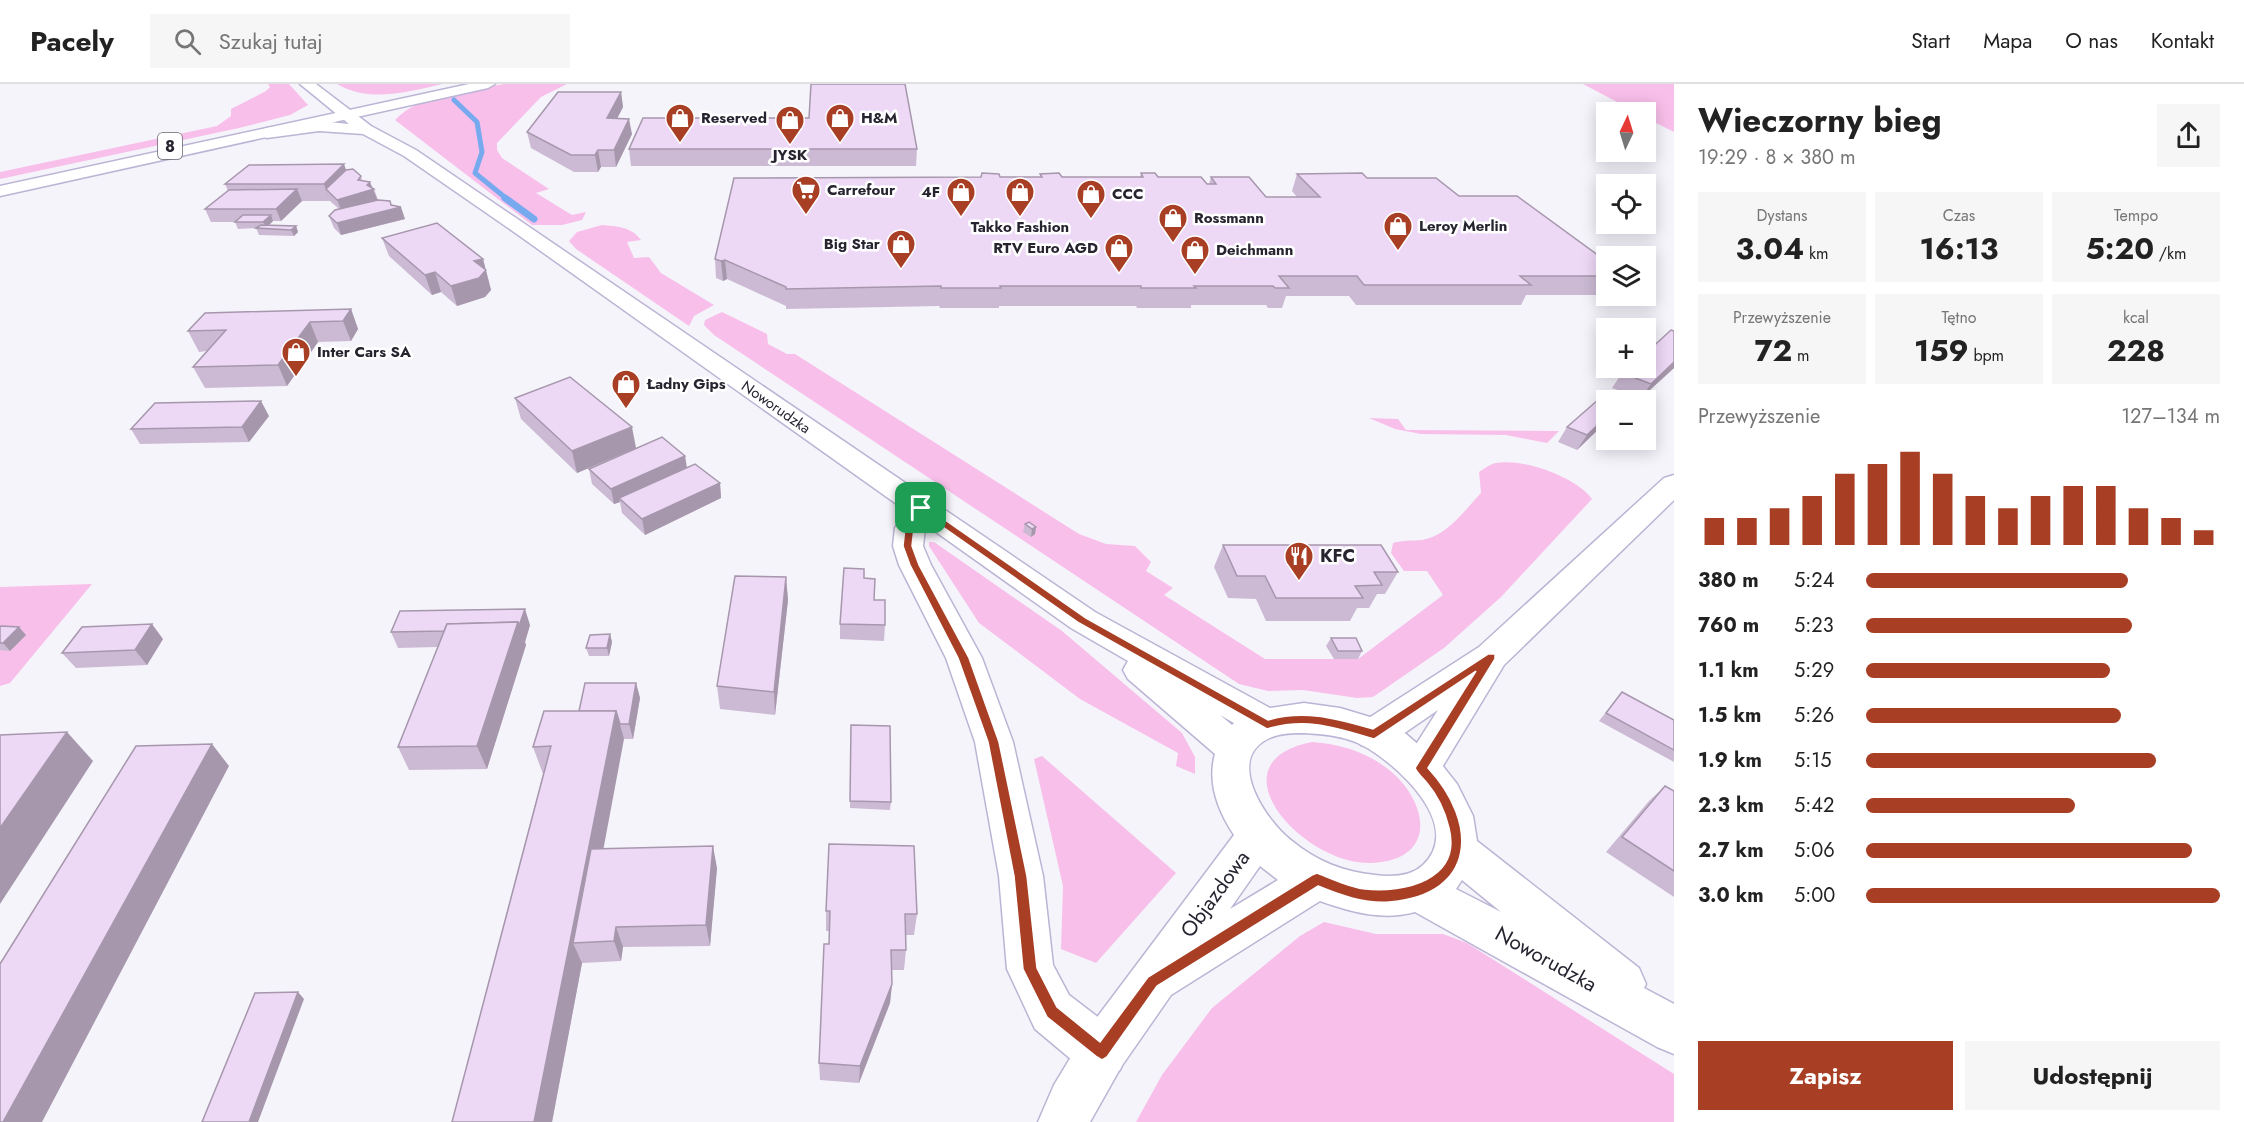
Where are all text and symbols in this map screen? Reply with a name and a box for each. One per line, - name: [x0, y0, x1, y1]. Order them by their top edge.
- search box: [150, 14, 570, 68]
- text: Pacely: [30, 21, 114, 62]
- icon: search: [171, 25, 204, 58]
- text: Szukaj tutaj: [219, 25, 323, 57]
- text: Start: [1911, 26, 1950, 56]
- text: Mapa: [1983, 26, 2032, 56]
- text: O nas: [2065, 26, 2118, 56]
- text: Kontakt: [2151, 26, 2214, 56]
- text: Wieczorny bieg: [1698, 97, 1942, 144]
- shop icon: Reserved: [664, 102, 696, 144]
- shop icon: H&M: [824, 102, 856, 144]
- north arrow: [1596, 102, 1656, 162]
- map controls: [1596, 102, 1656, 450]
- shop icon: JYSK: [774, 104, 806, 146]
- button: share: [2157, 104, 2220, 167]
- place label: Reserved: [701, 107, 767, 129]
- place label: H&M: [861, 107, 897, 129]
- road number: 8: [158, 133, 182, 159]
- text: 19:29 · 8 × 380 m: [1698, 143, 1856, 172]
- place label: JYSK: [770, 144, 808, 166]
- supermarket icon: Carrefour: [790, 174, 822, 216]
- button: locate: [1596, 174, 1656, 234]
- shop icon: 4F: [945, 176, 977, 218]
- shop icon: Takko Fashion: [1004, 176, 1036, 218]
- shop icon: CCC: [1075, 178, 1107, 220]
- place label: Carrefour: [827, 179, 896, 201]
- place label: 4F: [921, 181, 940, 203]
- place label: CCC: [1112, 183, 1144, 205]
- shop icon: Rossmann: [1157, 202, 1189, 244]
- text: Dystans: [1757, 204, 1808, 227]
- text: Czas: [1943, 204, 1975, 227]
- text: Tempo: [2114, 204, 2158, 227]
- place label: Rossmann: [1194, 207, 1264, 229]
- shop icon: Leroy Merlin: [1382, 210, 1414, 252]
- place label: Leroy Merlin: [1419, 215, 1507, 237]
- place label: Takko Fashion: [971, 216, 1069, 238]
- text: 3.04: [1736, 227, 1804, 270]
- text: 16:13: [1920, 227, 1998, 270]
- text: 5:20: [2085, 227, 2154, 270]
- shop icon: Big Star: [885, 228, 917, 270]
- shop icon: RTV Euro AGD: [1103, 232, 1135, 274]
- place label: Big Star: [824, 233, 881, 255]
- shop icon: Deichmann: [1179, 234, 1211, 276]
- place label: RTV Euro AGD: [993, 237, 1098, 259]
- place label: Deichmann: [1216, 239, 1293, 261]
- text: km: [1804, 242, 1828, 265]
- text: /km: [2154, 242, 2187, 265]
- button: layers: [1596, 246, 1656, 306]
- text: Przewyższenie: [1733, 306, 1831, 329]
- text: Tętno: [1941, 306, 1977, 329]
- text: kcal: [2123, 306, 2149, 329]
- button: +: [1596, 318, 1656, 378]
- text: 72: [1754, 329, 1792, 372]
- text: 159: [1914, 329, 1969, 372]
- text: 228: [2107, 329, 2165, 372]
- shop icon: Inter Cars SA: [280, 336, 312, 378]
- place label: Inter Cars SA: [317, 341, 412, 363]
- text: m: [1792, 344, 1810, 367]
- text: bpm: [1969, 344, 2004, 367]
- shop icon: Ładny Gips: [610, 368, 642, 410]
- place label: Ładny Gips: [646, 373, 726, 395]
- street label: Noworudzka: [737, 375, 815, 439]
- button: −: [1596, 390, 1656, 450]
- text: Przewyższenie: [1698, 402, 1820, 431]
- text: 127–134 m: [2121, 402, 2220, 431]
- pin: [895, 482, 946, 533]
- icon: arrive: [904, 491, 937, 524]
- restaurant icon: KFC: [1283, 540, 1315, 582]
- place label: KFC: [1320, 543, 1355, 569]
- text: 380 m: [1698, 566, 1759, 595]
- text: 5:24: [1794, 566, 1834, 595]
- text: 760 m: [1698, 611, 1759, 640]
- text: 5:23: [1794, 611, 1834, 640]
- text: 1.1 km: [1698, 656, 1759, 685]
- text: 5:29: [1794, 656, 1834, 685]
- text: 1.5 km: [1698, 701, 1761, 730]
- text: 5:26: [1794, 701, 1834, 730]
- text: 1.9 km: [1698, 746, 1762, 775]
- text: 5:15: [1794, 746, 1832, 775]
- text: 2.3 km: [1698, 791, 1764, 820]
- text: 5:42: [1794, 791, 1834, 820]
- text: 2.7 km: [1698, 836, 1764, 865]
- text: 5:06: [1794, 836, 1835, 865]
- street label: Objazdowa: [1173, 844, 1257, 944]
- text: 3.0 km: [1698, 881, 1764, 910]
- text: 5:00: [1794, 881, 1835, 910]
- street label: Noworudzka: [1490, 919, 1602, 999]
- button: Zapisz: [1698, 1041, 1953, 1110]
- button: Udostępnij: [1965, 1041, 2220, 1110]

